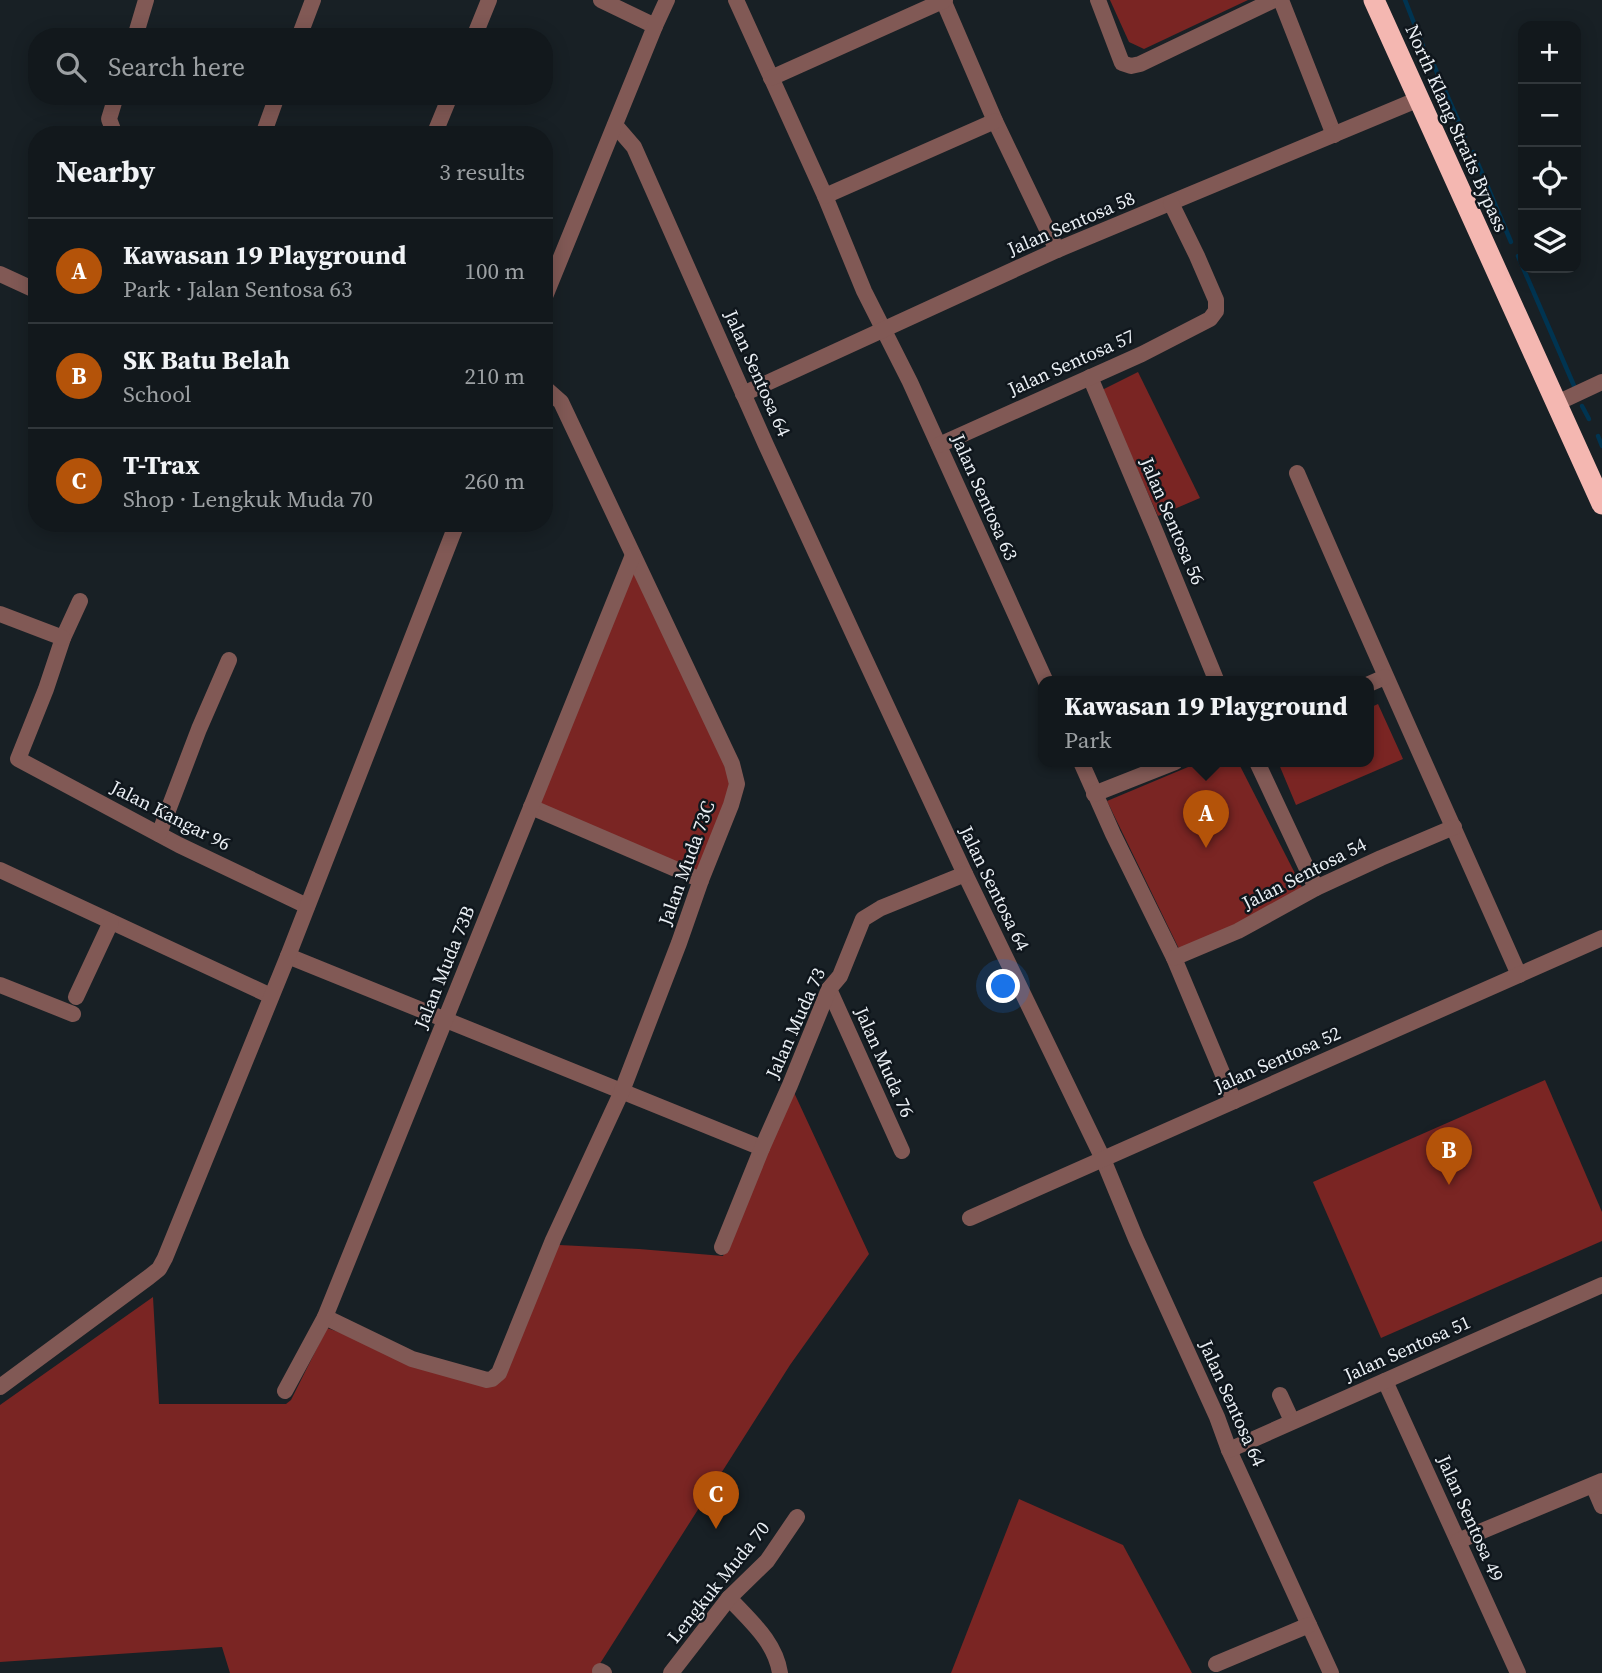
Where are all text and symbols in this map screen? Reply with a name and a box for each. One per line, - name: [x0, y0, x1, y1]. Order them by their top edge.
- street label: North Klang Straits Bypass: [1399, 20, 1515, 236]
- map controls: [1518, 21, 1581, 273]
- button: +: [1518, 21, 1581, 84]
- search box: [28, 28, 553, 105]
- icon: search: [52, 48, 90, 86]
- text: Search here: [108, 49, 245, 85]
- button: −: [1518, 84, 1581, 147]
- button: locate: [1518, 147, 1581, 210]
- text: Nearby: [56, 151, 155, 192]
- text: 3 results: [439, 156, 525, 188]
- street label: Jalan Sentosa 58: [1002, 184, 1139, 262]
- button: layers: [1518, 210, 1581, 273]
- text: Kawasan 19 Playground: [123, 237, 406, 273]
- text: A: [71, 255, 87, 287]
- text: 100 m: [464, 255, 525, 287]
- text: Park · Jalan Sentosa 63: [123, 273, 353, 305]
- street label: Jalan Sentosa 64: [718, 305, 798, 441]
- street label: Jalan Sentosa 57: [1003, 322, 1138, 402]
- text: SK Batu Belah: [123, 342, 290, 378]
- text: B: [72, 360, 86, 392]
- text: 210 m: [464, 360, 525, 392]
- text: School: [123, 378, 191, 410]
- street label: Jalan Sentosa 63: [945, 429, 1025, 564]
- text: T-Trax: [123, 447, 199, 483]
- street label: Jalan Sentosa 56: [1134, 452, 1212, 589]
- text: C: [72, 465, 86, 497]
- text: 260 m: [464, 465, 525, 497]
- text: Shop · Lengkuk Muda 70: [123, 483, 373, 515]
- popup: [1038, 676, 1374, 767]
- text: Kawasan 19 Playground: [1064, 688, 1348, 724]
- text: Park: [1064, 724, 1112, 756]
- street label: Jalan Kangar 96: [106, 773, 235, 856]
- pin: A: [1183, 790, 1229, 848]
- street label: Jalan Muda 73C: [651, 797, 721, 930]
- street label: Jalan Sentosa 64: [953, 820, 1037, 955]
- street label: Jalan Sentosa 54: [1237, 830, 1371, 916]
- street label: Jalan Muda 73B: [407, 902, 481, 1033]
- street label: Jalan Muda 73: [759, 964, 831, 1083]
- your location: [986, 969, 1020, 1003]
- street label: Jalan Muda 76: [849, 1002, 921, 1121]
- street label: Jalan Sentosa 52: [1209, 1019, 1344, 1099]
- pin: B: [1426, 1127, 1472, 1185]
- street label: Jalan Sentosa 51: [1339, 1308, 1474, 1388]
- street label: Jalan Sentosa 64: [1193, 1335, 1273, 1471]
- street label: Jalan Sentosa 49: [1431, 1450, 1511, 1585]
- pin: C: [693, 1471, 739, 1529]
- street label: Lengkuk Muda 70: [661, 1516, 775, 1648]

